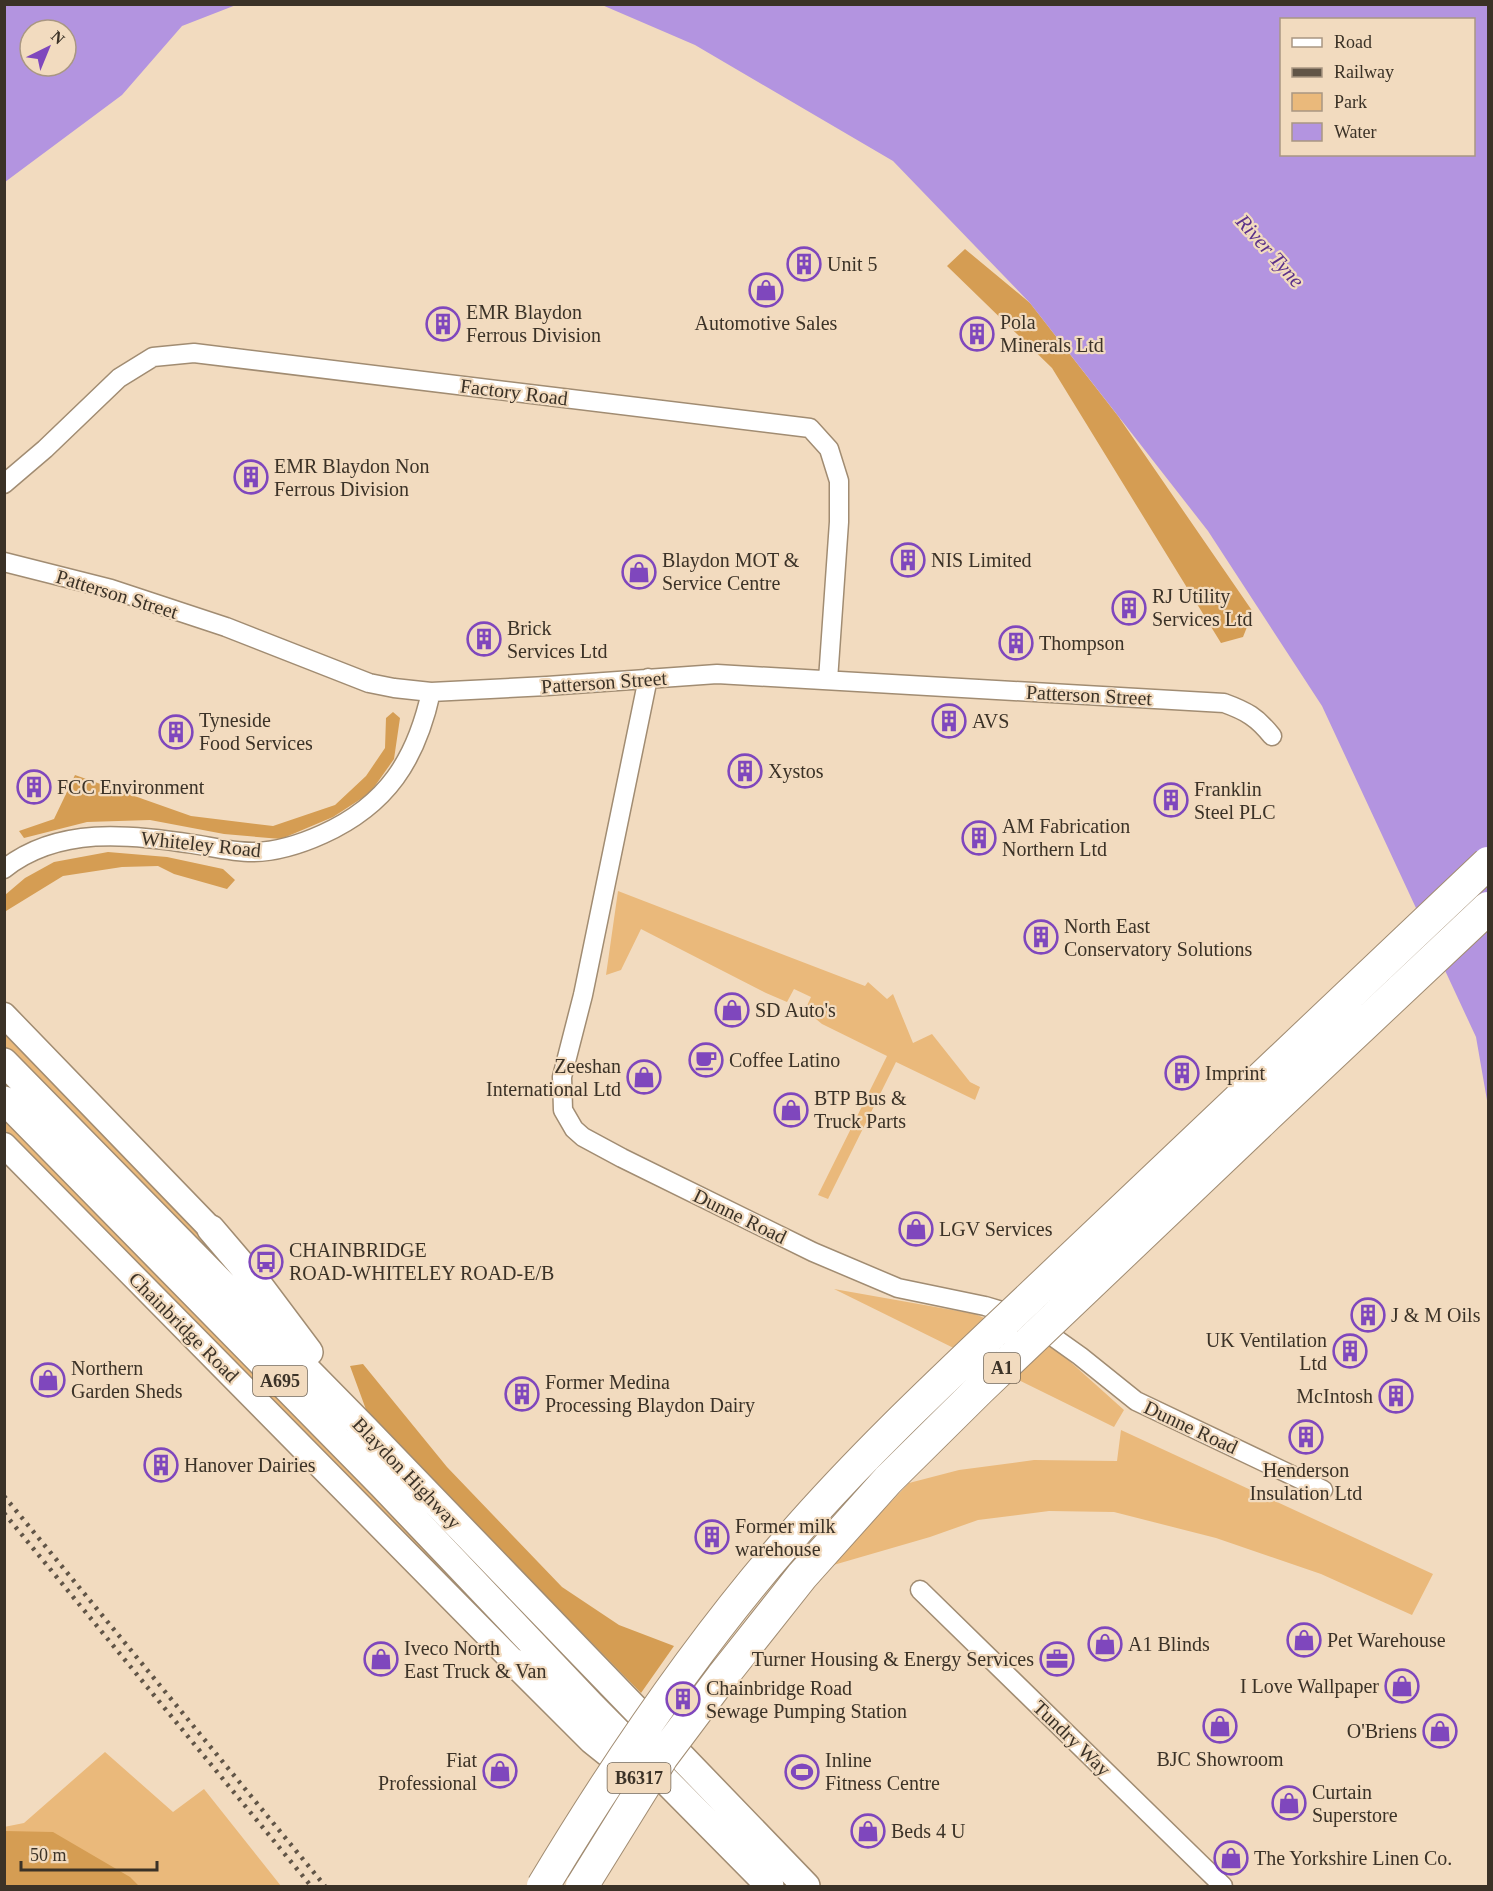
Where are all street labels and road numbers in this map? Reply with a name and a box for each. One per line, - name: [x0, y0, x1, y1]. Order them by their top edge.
- street label: Factory Road: [459, 374, 569, 411]
- street label: Patterson Street: [53, 565, 181, 623]
- street label: Patterson Street: [540, 667, 668, 697]
- street label: Patterson Street: [1025, 681, 1153, 709]
- street label: Whiteley Road: [140, 827, 262, 862]
- street label: Dunne Road: [690, 1184, 790, 1248]
- street label: Chainbridge Road: [124, 1268, 243, 1387]
- road number: A1: [984, 1353, 1020, 1383]
- road number: A695: [253, 1366, 307, 1396]
- street label: Dunne Road: [1141, 1396, 1241, 1458]
- street label: Blaydon Highway: [348, 1413, 466, 1534]
- street label: Tundry Way: [1028, 1696, 1115, 1781]
- road number: B6317: [608, 1763, 670, 1793]

